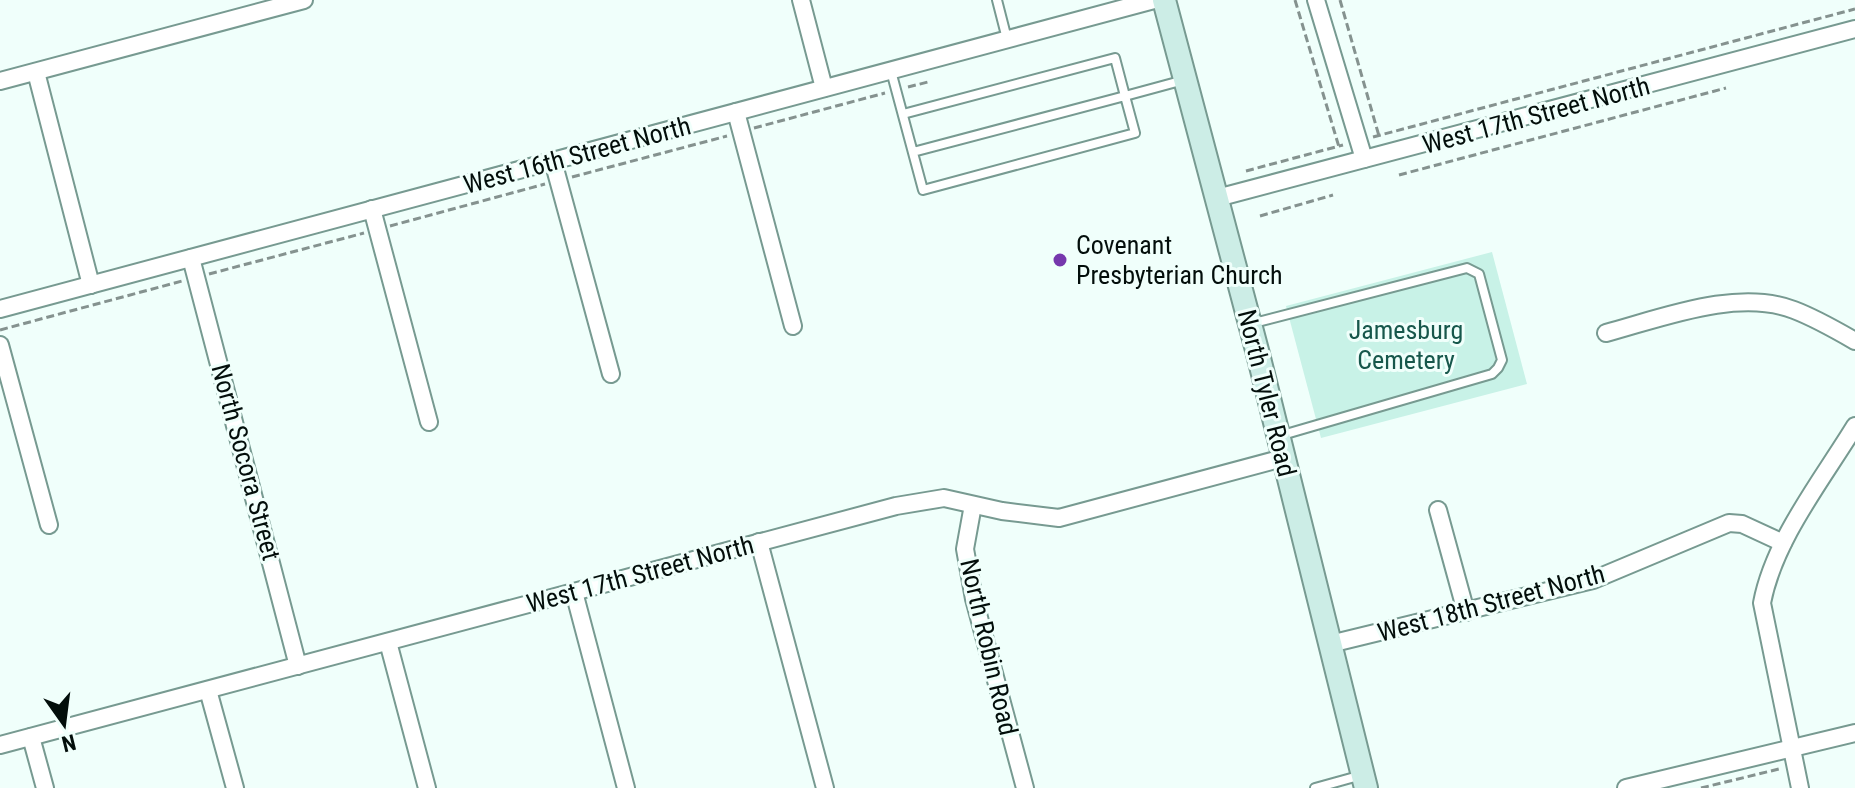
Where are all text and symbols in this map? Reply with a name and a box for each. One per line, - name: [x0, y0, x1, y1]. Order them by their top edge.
- street label: West 17th Street North: [1419, 70, 1653, 160]
- street label: West 16th Street North: [460, 110, 694, 200]
- place label: Covenant Presbyterian Church: [1076, 230, 1283, 290]
- marker: Covenant Presbyterian Church: [1051, 251, 1069, 269]
- street label: North Tyler Road: [1232, 306, 1302, 480]
- park label: Jamesburg Cemetery: [1349, 315, 1463, 375]
- street label: North Socora Street: [205, 360, 287, 564]
- street label: West 17th Street North: [523, 529, 757, 619]
- street label: North Robin Road: [954, 556, 1024, 738]
- street label: West 18th Street North: [1374, 558, 1608, 648]
- north arrow: [24, 684, 104, 764]
- text: N: [59, 729, 78, 757]

